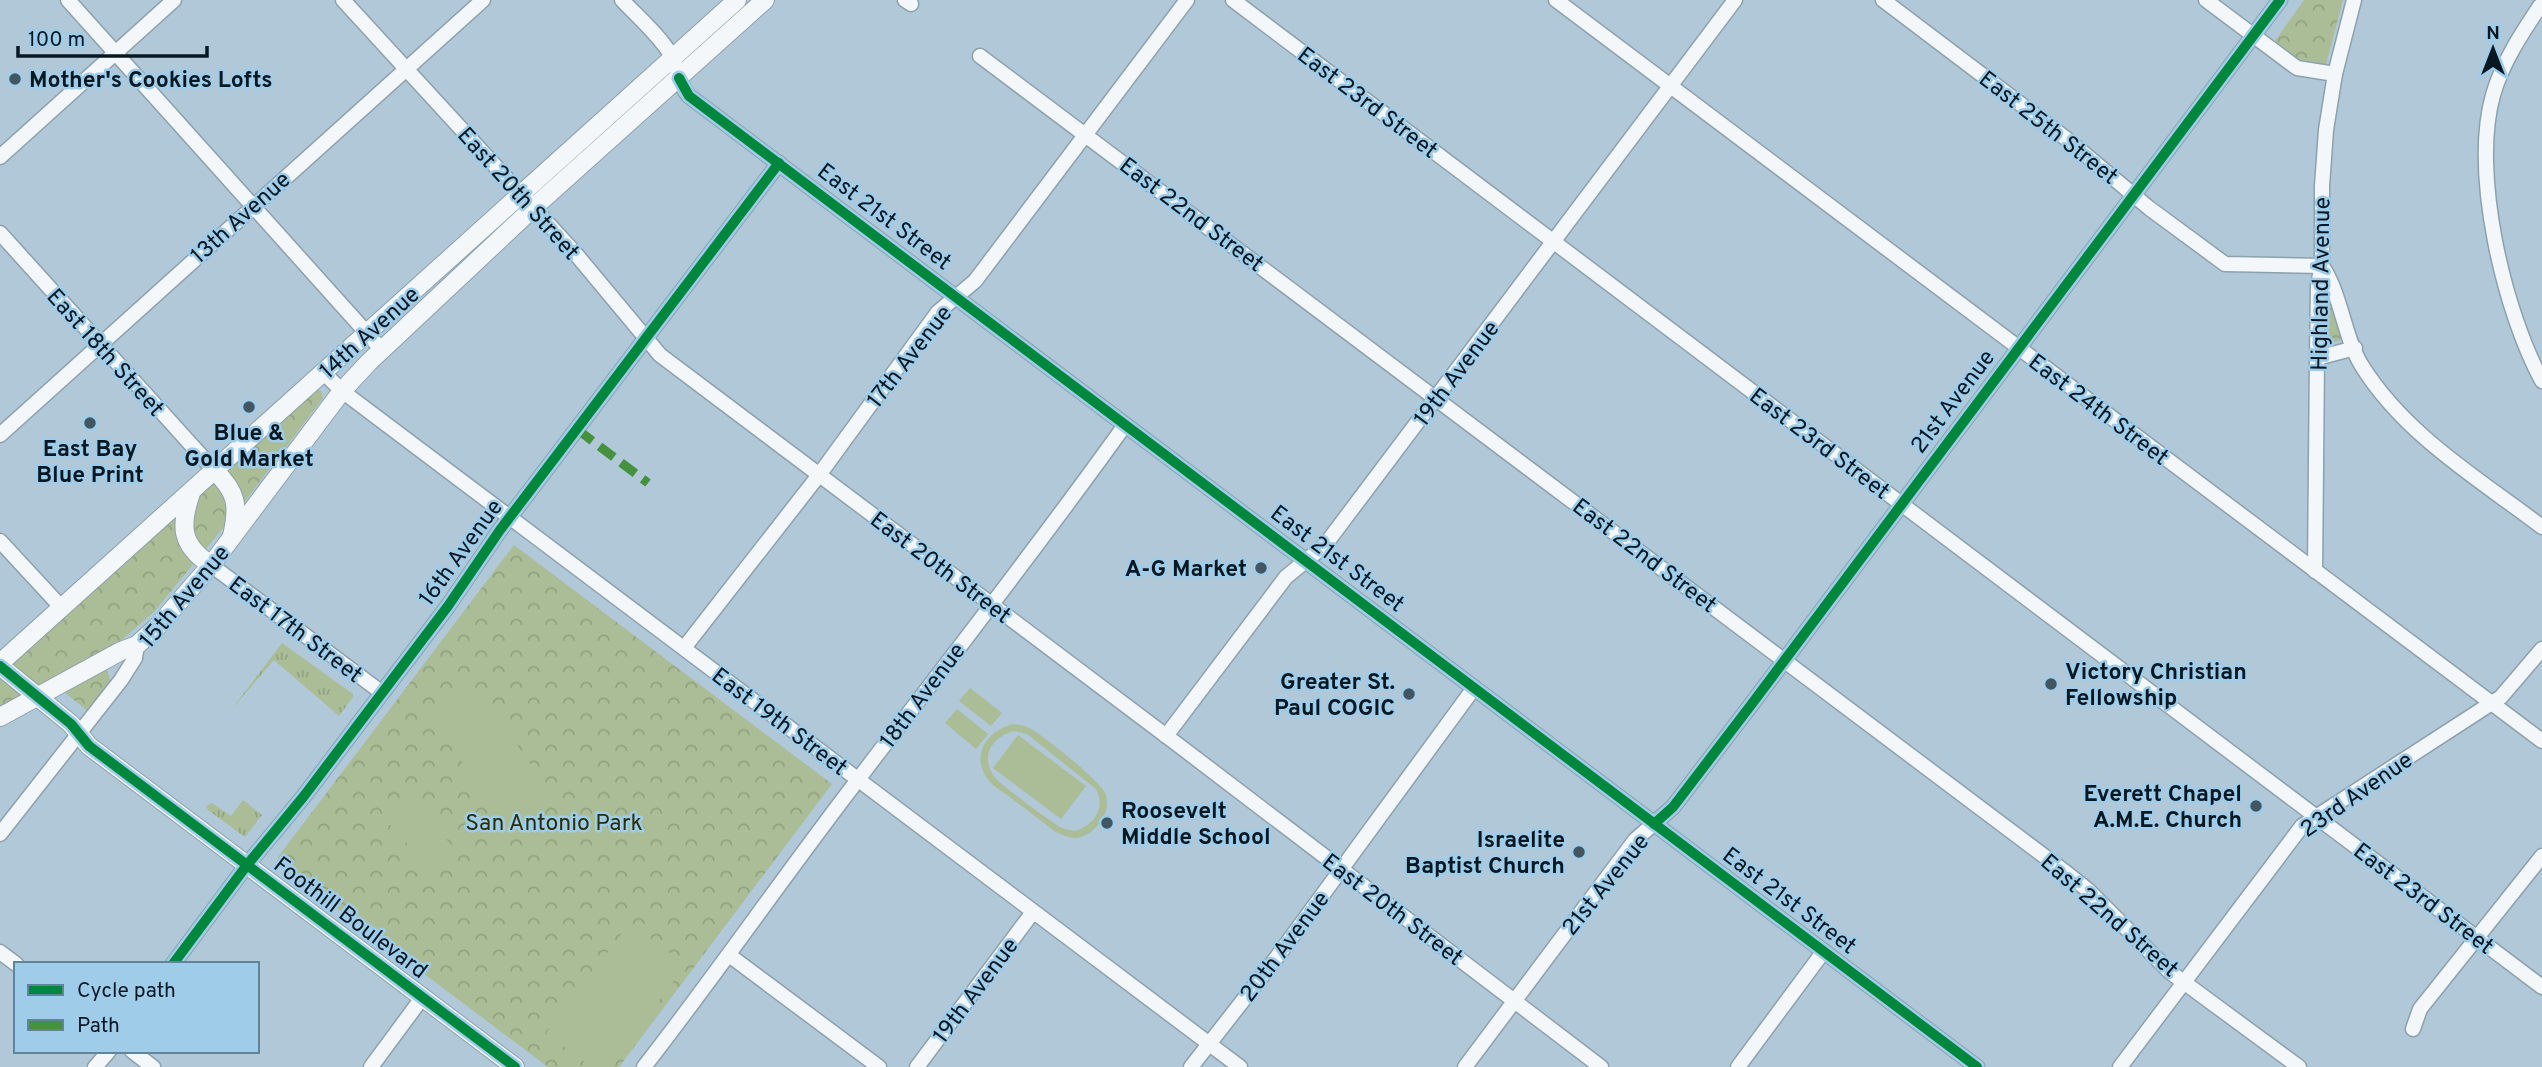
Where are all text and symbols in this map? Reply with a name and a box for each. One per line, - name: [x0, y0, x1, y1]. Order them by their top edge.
- scale bar: [18, 14, 206, 58]
- north arrow: [2458, 14, 2528, 84]
- text: N: [2486, 22, 2500, 46]
- text: 100 m: [28, 27, 85, 54]
- street label: East 23rd Street: [1291, 42, 1442, 166]
- street label: East 25th Street: [1972, 66, 2123, 192]
- place label: Mother's Cookies Lofts: [29, 67, 273, 96]
- marker: Mother's Cookies Lofts: [7, 71, 23, 87]
- street label: East 20th Street: [450, 122, 585, 267]
- street label: East 22nd Street: [1112, 152, 1269, 280]
- street label: East 21st Street: [811, 158, 956, 278]
- street label: 13th Avenue: [186, 166, 298, 271]
- street label: Highland Avenue: [2306, 197, 2339, 371]
- street label: 14th Avenue: [315, 281, 427, 386]
- street label: East 18th Street: [39, 284, 169, 424]
- street label: 17th Avenue: [862, 300, 960, 415]
- street label: 19th Avenue: [1409, 316, 1507, 433]
- street label: 21st Avenue: [1905, 345, 2003, 460]
- street label: East 24th Street: [2022, 349, 2173, 473]
- street label: East 23rd Street: [1743, 383, 1894, 507]
- marker: Blue & Gold Market: [241, 399, 257, 415]
- marker: East Bay Blue Print: [82, 415, 98, 431]
- place label: Blue & Gold Market: [184, 420, 314, 475]
- place label: East Bay Blue Print: [36, 436, 144, 491]
- street label: East 22nd Street: [1565, 493, 1722, 621]
- street label: 16th Avenue: [414, 494, 510, 613]
- street label: East 21st Street: [1264, 500, 1409, 620]
- street label: East 20th Street: [863, 507, 1016, 631]
- street label: 15th Avenue: [134, 540, 237, 655]
- place label: A-G Market: [1125, 556, 1247, 585]
- marker: A-G Market: [1253, 560, 1269, 576]
- street label: East 17th Street: [222, 571, 367, 691]
- street label: 18th Avenue: [875, 638, 973, 755]
- place label: Victory Christian Fellowship: [2065, 659, 2247, 714]
- street label: East 19th Street: [705, 662, 852, 784]
- place label: Greater St. Paul COGIC: [1274, 669, 1395, 724]
- marker: Victory Christian Fellowship: [2043, 676, 2059, 692]
- marker: Greater St. Paul COGIC: [1401, 686, 1417, 702]
- street label: 23rd Avenue: [2296, 747, 2419, 845]
- place label: Everett Chapel A.M.E. Church: [2084, 781, 2242, 836]
- place label: Roosevelt Middle School: [1121, 798, 1271, 853]
- marker: Everett Chapel A.M.E. Church: [2248, 798, 2264, 814]
- park label: San Antonio Park: [465, 810, 643, 839]
- marker: Roosevelt Middle School: [1099, 815, 1115, 831]
- place label: Israelite Baptist Church: [1405, 827, 1565, 882]
- street label: 21st Avenue: [1557, 829, 1657, 942]
- street label: East 23rd Street: [2347, 838, 2498, 962]
- street label: East 21st Street: [1716, 842, 1861, 962]
- marker: Israelite Baptist Church: [1571, 844, 1587, 860]
- street label: East 20th Street: [1315, 849, 1468, 973]
- street label: East 22nd Street: [2033, 849, 2183, 985]
- street label: Foothill Boulevard: [267, 852, 432, 986]
- street label: 20th Avenue: [1235, 886, 1337, 1009]
- street label: 19th Avenue: [928, 933, 1026, 1050]
- legend: [14, 962, 259, 1053]
- text: Cycle path: [77, 978, 176, 1005]
- text: Path: [77, 1013, 120, 1040]

